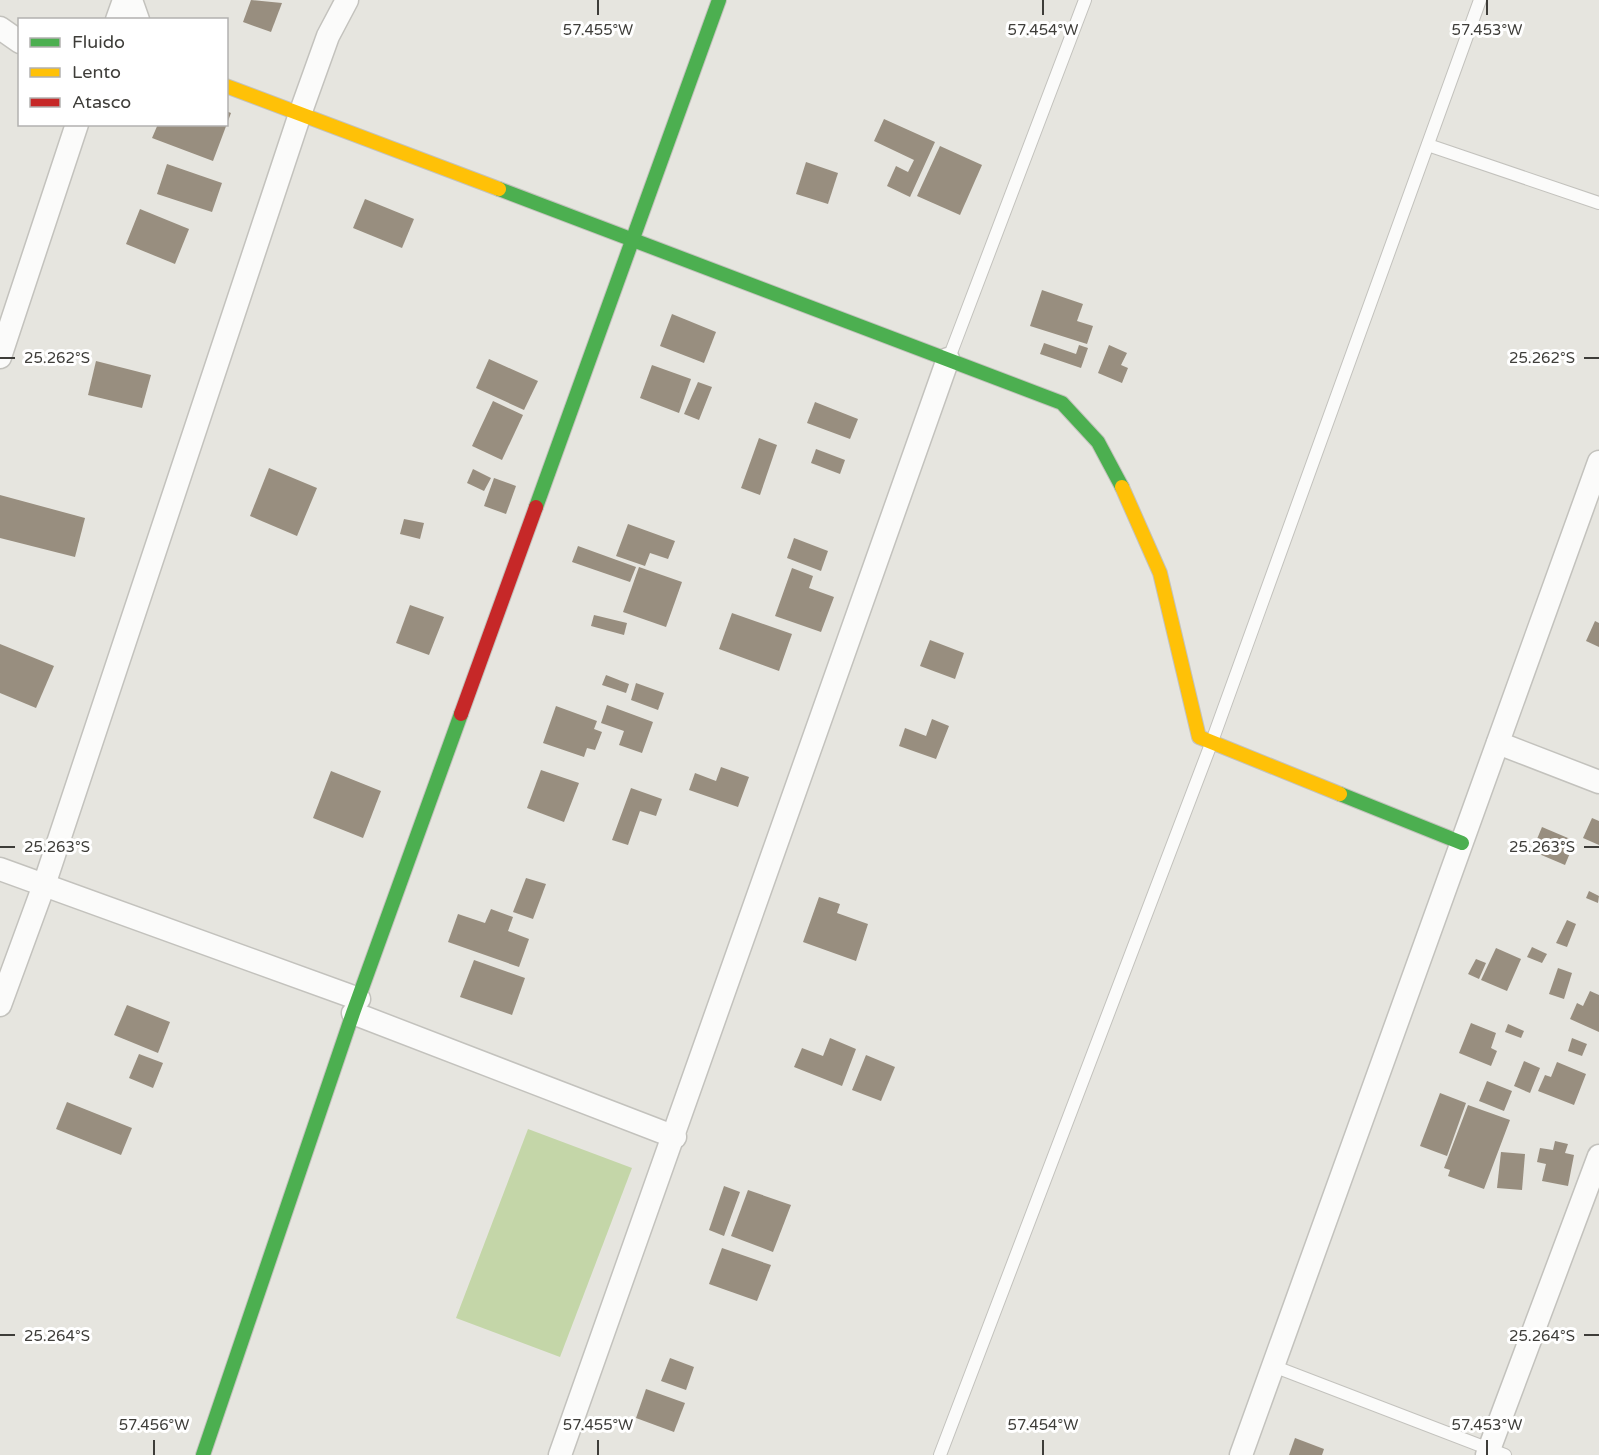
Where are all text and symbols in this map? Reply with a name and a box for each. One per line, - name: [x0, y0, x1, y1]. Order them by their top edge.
- legend: [18, 18, 228, 126]
- text: 57.455°W: [563, 21, 633, 39]
- text: 57.454°W: [1008, 21, 1078, 39]
- text: 57.453°W: [1452, 21, 1522, 39]
- text: Fluido: [72, 31, 125, 53]
- text: Lento: [72, 61, 121, 83]
- text: Atasco: [72, 91, 131, 113]
- text: 25.262°S: [24, 349, 90, 367]
- text: 25.262°S: [1509, 349, 1575, 367]
- text: 25.263°S: [24, 838, 90, 856]
- text: 25.263°S: [1509, 838, 1575, 856]
- text: 25.264°S: [24, 1327, 90, 1345]
- text: 25.264°S: [1509, 1327, 1575, 1345]
- text: 57.456°W: [119, 1416, 189, 1434]
- text: 57.455°W: [563, 1416, 633, 1434]
- text: 57.454°W: [1008, 1416, 1078, 1434]
- text: 57.453°W: [1452, 1416, 1522, 1434]

